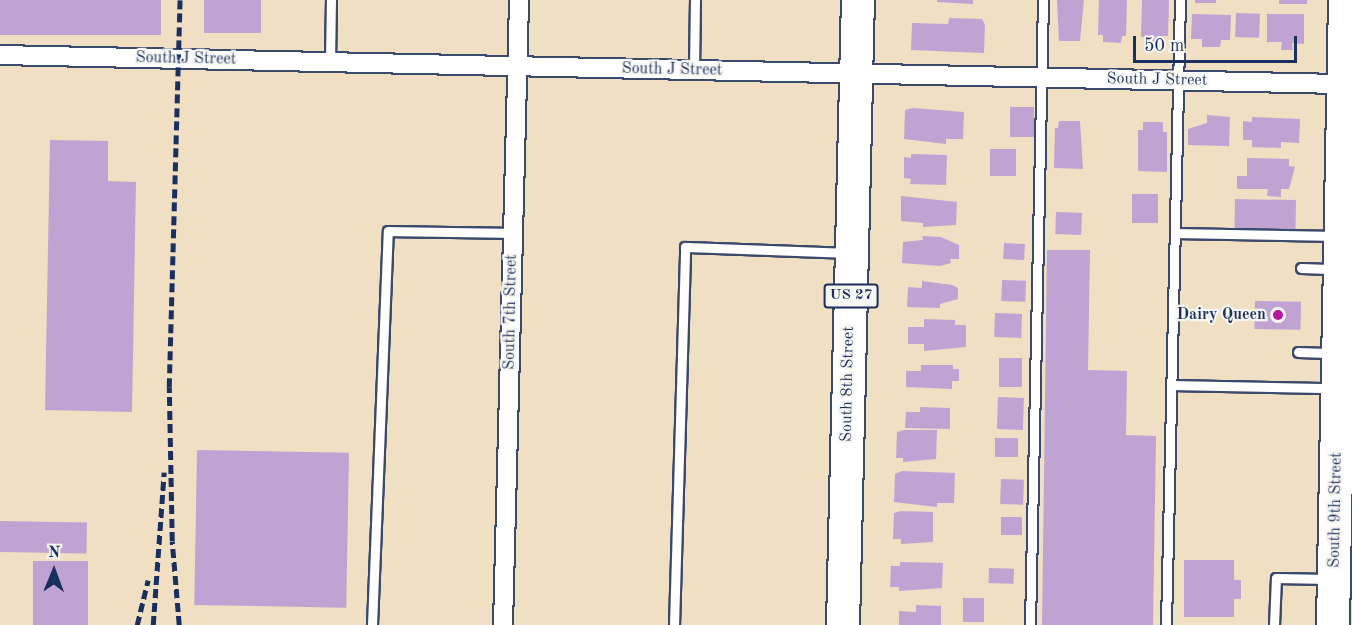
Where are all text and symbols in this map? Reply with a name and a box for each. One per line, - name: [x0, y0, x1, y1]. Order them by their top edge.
- scale bar: [1136, 24, 1300, 62]
- text: 50 m: [1144, 37, 1184, 55]
- street label: South J Street: [135, 49, 237, 69]
- street label: South J Street: [621, 60, 723, 80]
- street label: South J Street: [1106, 70, 1208, 90]
- street label: South 7th Street: [500, 254, 522, 370]
- road number: US 27: [822, 284, 880, 308]
- place label: Dairy Queen: [1177, 305, 1266, 325]
- marker: Dairy Queen: [1271, 308, 1285, 322]
- street label: South 8th Street: [837, 326, 859, 442]
- street label: South 9th Street: [1325, 452, 1347, 568]
- north arrow: [24, 541, 84, 601]
- text: N: [48, 545, 61, 561]

